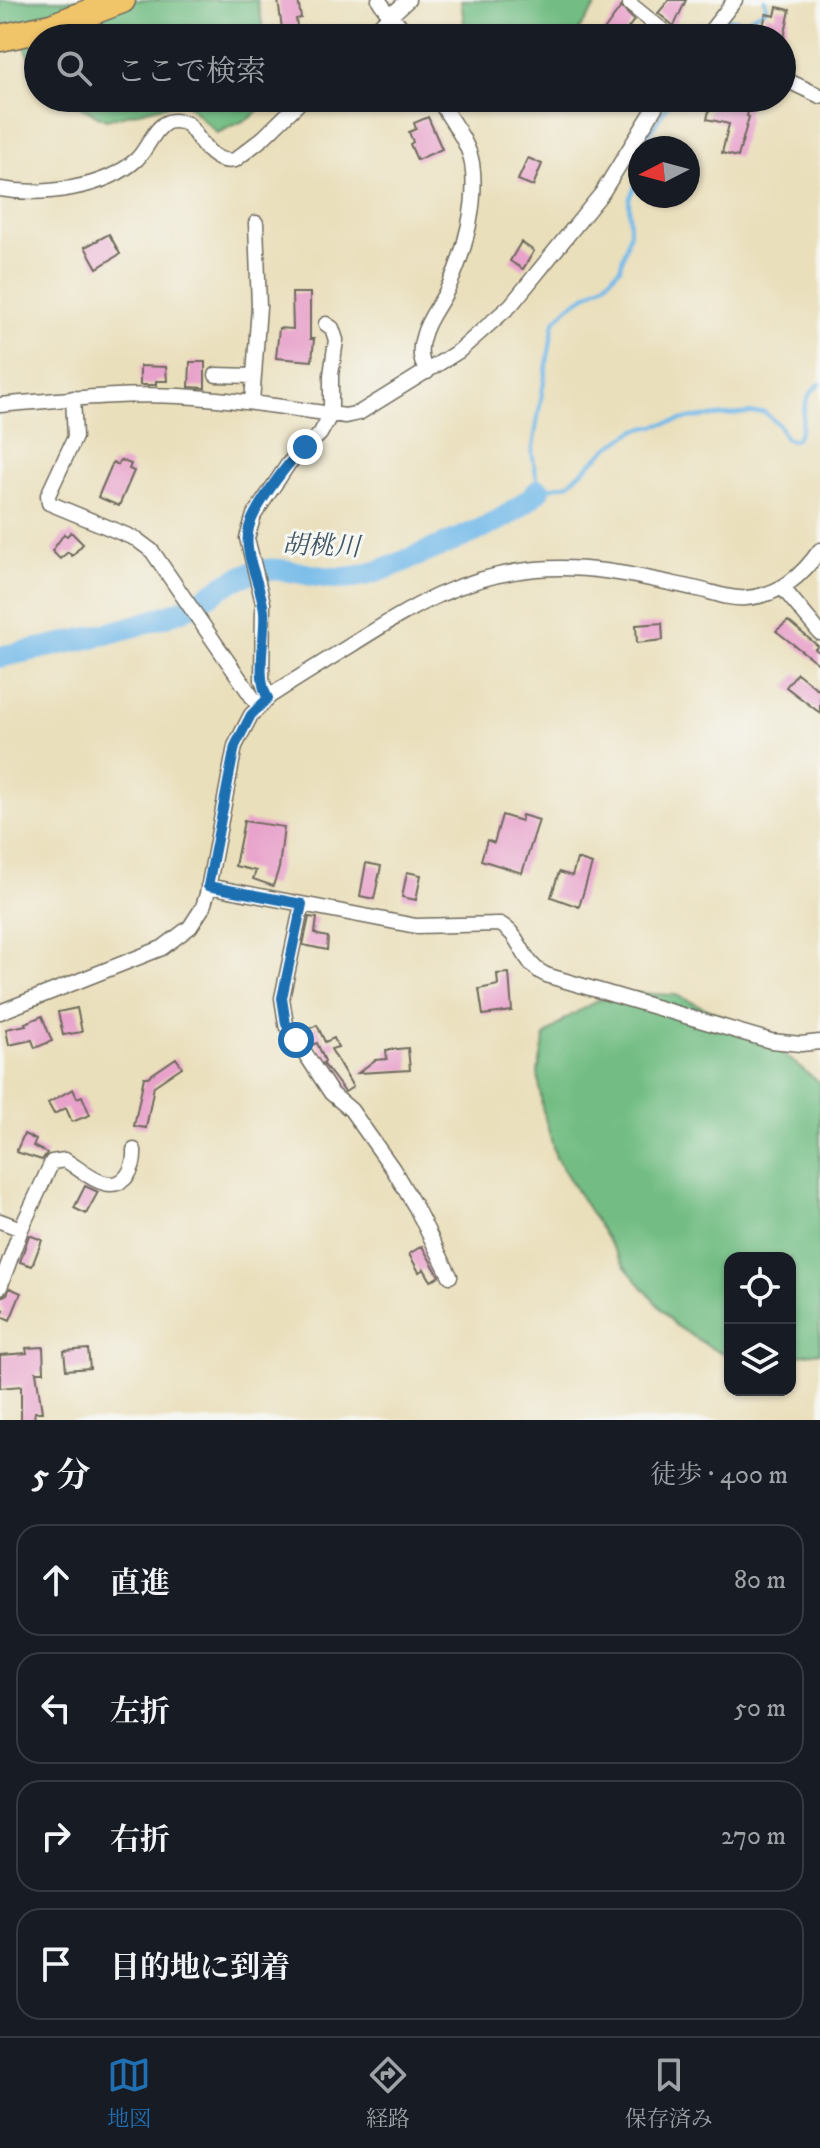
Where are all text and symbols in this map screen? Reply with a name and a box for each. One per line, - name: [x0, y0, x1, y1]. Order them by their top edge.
- search box: [24, 24, 796, 112]
- icon: search: [52, 46, 96, 90]
- text: ここで検索: [116, 54, 266, 91]
- north arrow: [628, 136, 700, 208]
- route end: [287, 429, 323, 465]
- water label: 胡桃川: [281, 529, 363, 564]
- route start: [278, 1022, 314, 1058]
- map controls: [724, 1252, 796, 1396]
- button: locate: [724, 1252, 796, 1324]
- button: layers: [724, 1324, 796, 1396]
- text: 5 分: [32, 1455, 90, 1497]
- text: 徒歩 · 400 m: [651, 1459, 788, 1492]
- icon: ahead: [34, 1558, 78, 1602]
- text: 80 m: [734, 1564, 786, 1597]
- text: 直進: [110, 1566, 170, 1603]
- icon: left: [34, 1686, 78, 1730]
- text: 50 m: [734, 1692, 786, 1725]
- text: 左折: [110, 1694, 170, 1731]
- icon: right: [34, 1814, 78, 1858]
- text: 270 m: [721, 1820, 786, 1853]
- text: 右折: [110, 1822, 170, 1859]
- icon: arrive: [34, 1942, 78, 1986]
- text: 目的地に到着: [110, 1950, 290, 1987]
- tab: 地図: [107, 2053, 151, 2133]
- tab: 経路: [366, 2053, 410, 2133]
- tab: 保存済み: [625, 2053, 713, 2133]

